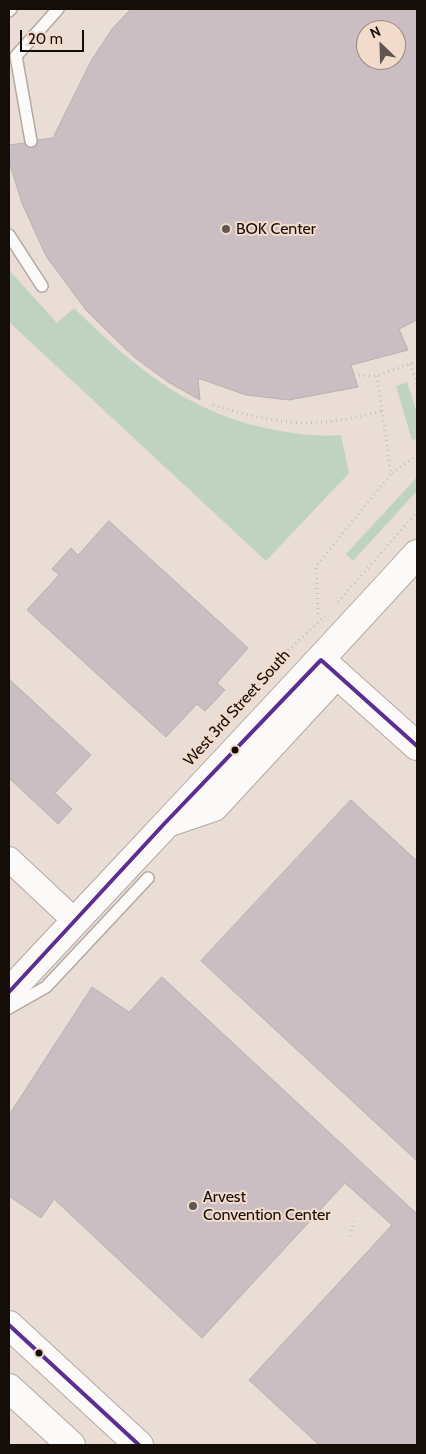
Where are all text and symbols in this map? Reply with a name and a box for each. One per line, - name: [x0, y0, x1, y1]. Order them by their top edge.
- scale bar: [22, 20, 86, 52]
- north arrow: [356, 20, 406, 70]
- text: N: [367, 22, 383, 42]
- text: 20 m: [28, 30, 63, 48]
- place label: BOK Center: [236, 219, 316, 239]
- marker: BOK Center: [220, 223, 232, 235]
- street label: West 3rd Street South: [180, 646, 294, 770]
- unlabelled marker: [230, 745, 240, 755]
- place label: Arvest Convention Center: [203, 1187, 330, 1225]
- marker: Arvest Convention Center: [187, 1200, 199, 1212]
- unlabelled marker: [34, 1348, 44, 1358]

